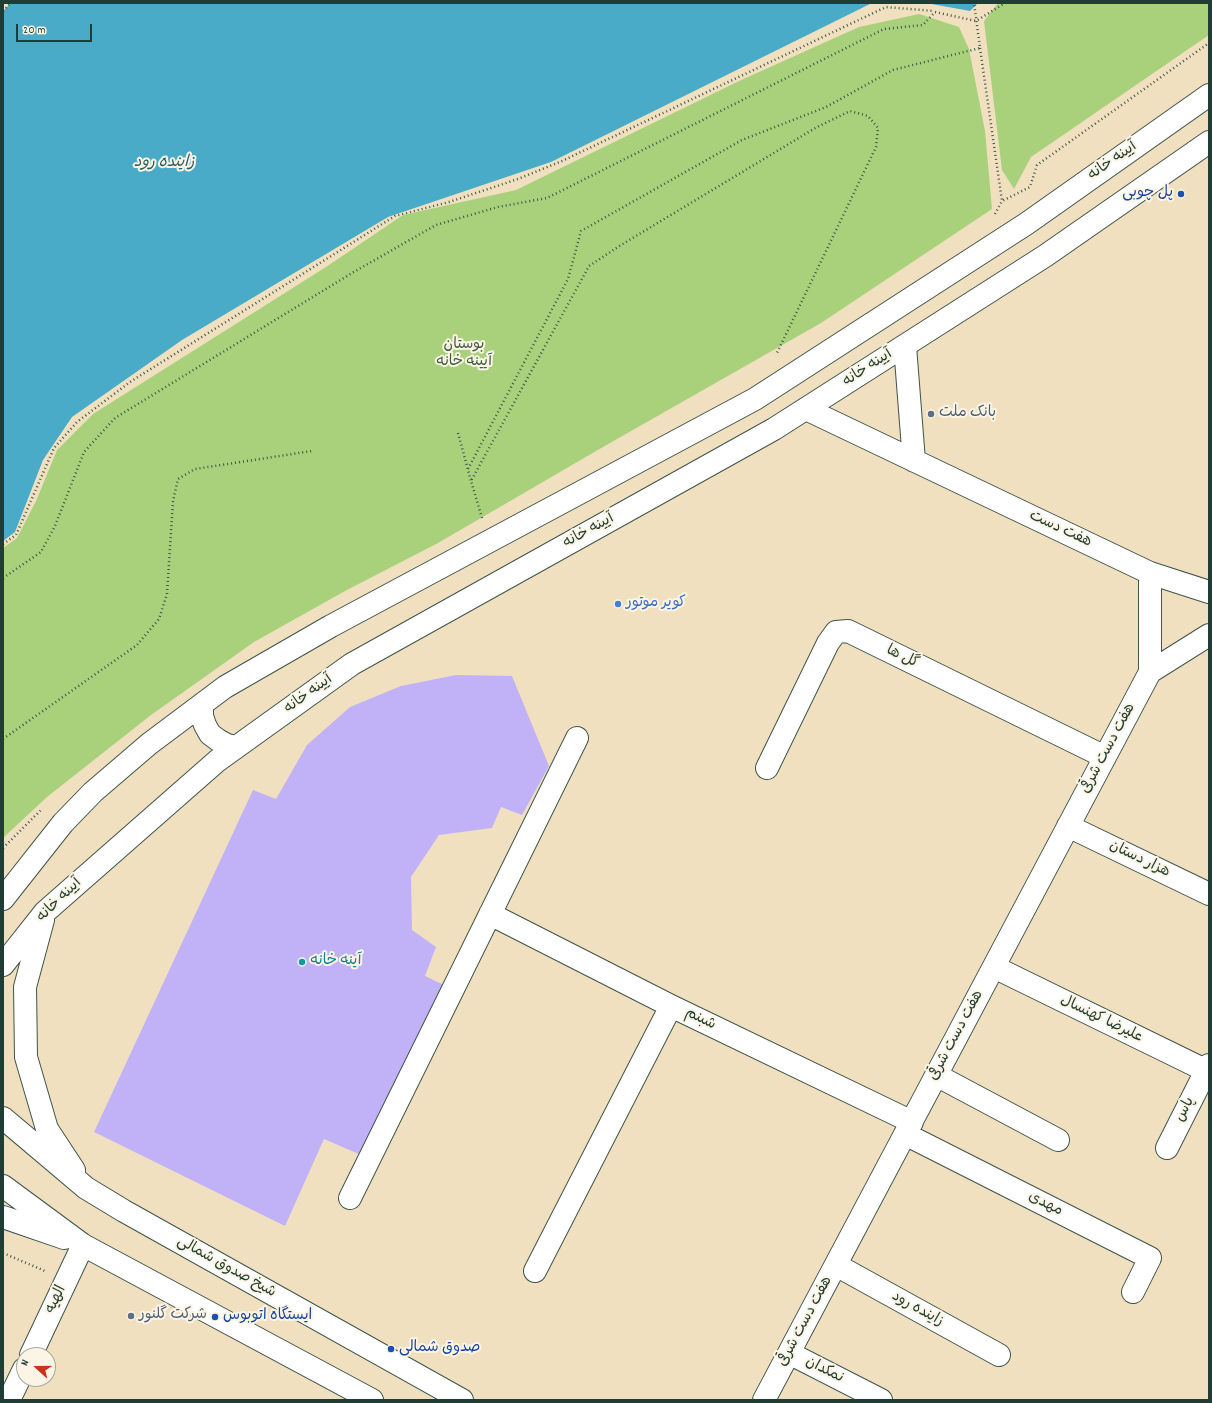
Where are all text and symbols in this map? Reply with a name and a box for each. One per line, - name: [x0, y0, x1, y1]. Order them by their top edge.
- scale bar: [18, 16, 94, 42]
- text: 20 m: [23, 22, 46, 39]
- street label: آیینه خانه: [1085, 139, 1141, 185]
- water label: زاینده رود: [134, 154, 194, 174]
- place label: پل چوبی: [1122, 185, 1173, 203]
- marker: پل چوبی: [1176, 189, 1186, 199]
- park label: بوستان آیینه خانه: [436, 337, 492, 372]
- street label: آیینه خانه: [840, 346, 896, 392]
- place label: بانک ملت: [939, 405, 996, 423]
- marker: بانک ملت: [926, 409, 936, 419]
- street label: هفت دست: [1026, 508, 1094, 552]
- street label: آیینه خانه: [560, 511, 618, 553]
- place label: کویر موتور: [626, 595, 686, 613]
- marker: کویر موتور: [613, 599, 623, 609]
- street label: گل ها: [883, 642, 921, 674]
- street label: آیینه خانه: [281, 671, 337, 719]
- street label: هفت دست شرقی: [1078, 701, 1140, 797]
- street label: هزار دستان: [1106, 838, 1172, 882]
- street label: آیینه خانه: [34, 875, 86, 927]
- place label: آینه خانه: [310, 953, 361, 971]
- marker: آینه خانه: [297, 957, 307, 967]
- street label: هفت دست شرقی: [926, 988, 988, 1084]
- street label: علیرضا کهنسال: [1057, 992, 1145, 1048]
- street label: شبنم: [682, 1005, 718, 1035]
- street label: پاس: [1172, 1095, 1200, 1125]
- street label: مهدی: [1025, 1189, 1065, 1221]
- street label: شیخ صدوق شمالی: [173, 1233, 279, 1303]
- street label: هفت دست شرقی: [775, 1274, 837, 1370]
- street label: الهیه: [43, 1283, 71, 1317]
- street label: زاینده رود: [888, 1288, 946, 1332]
- place label: شرکت گلنور: [139, 1307, 207, 1325]
- place label: ایستگاه اتوبوس: [223, 1308, 312, 1326]
- marker: شرکت گلنور: [126, 1311, 136, 1321]
- marker: ایستگاه اتوبوس: [210, 1312, 220, 1322]
- place label: صدوق شمالی: [399, 1340, 480, 1358]
- marker: صدوق شمالی: [386, 1344, 396, 1354]
- north arrow: [16, 1347, 56, 1387]
- street label: نمکدان: [802, 1354, 846, 1388]
- text: N: [17, 1358, 34, 1368]

